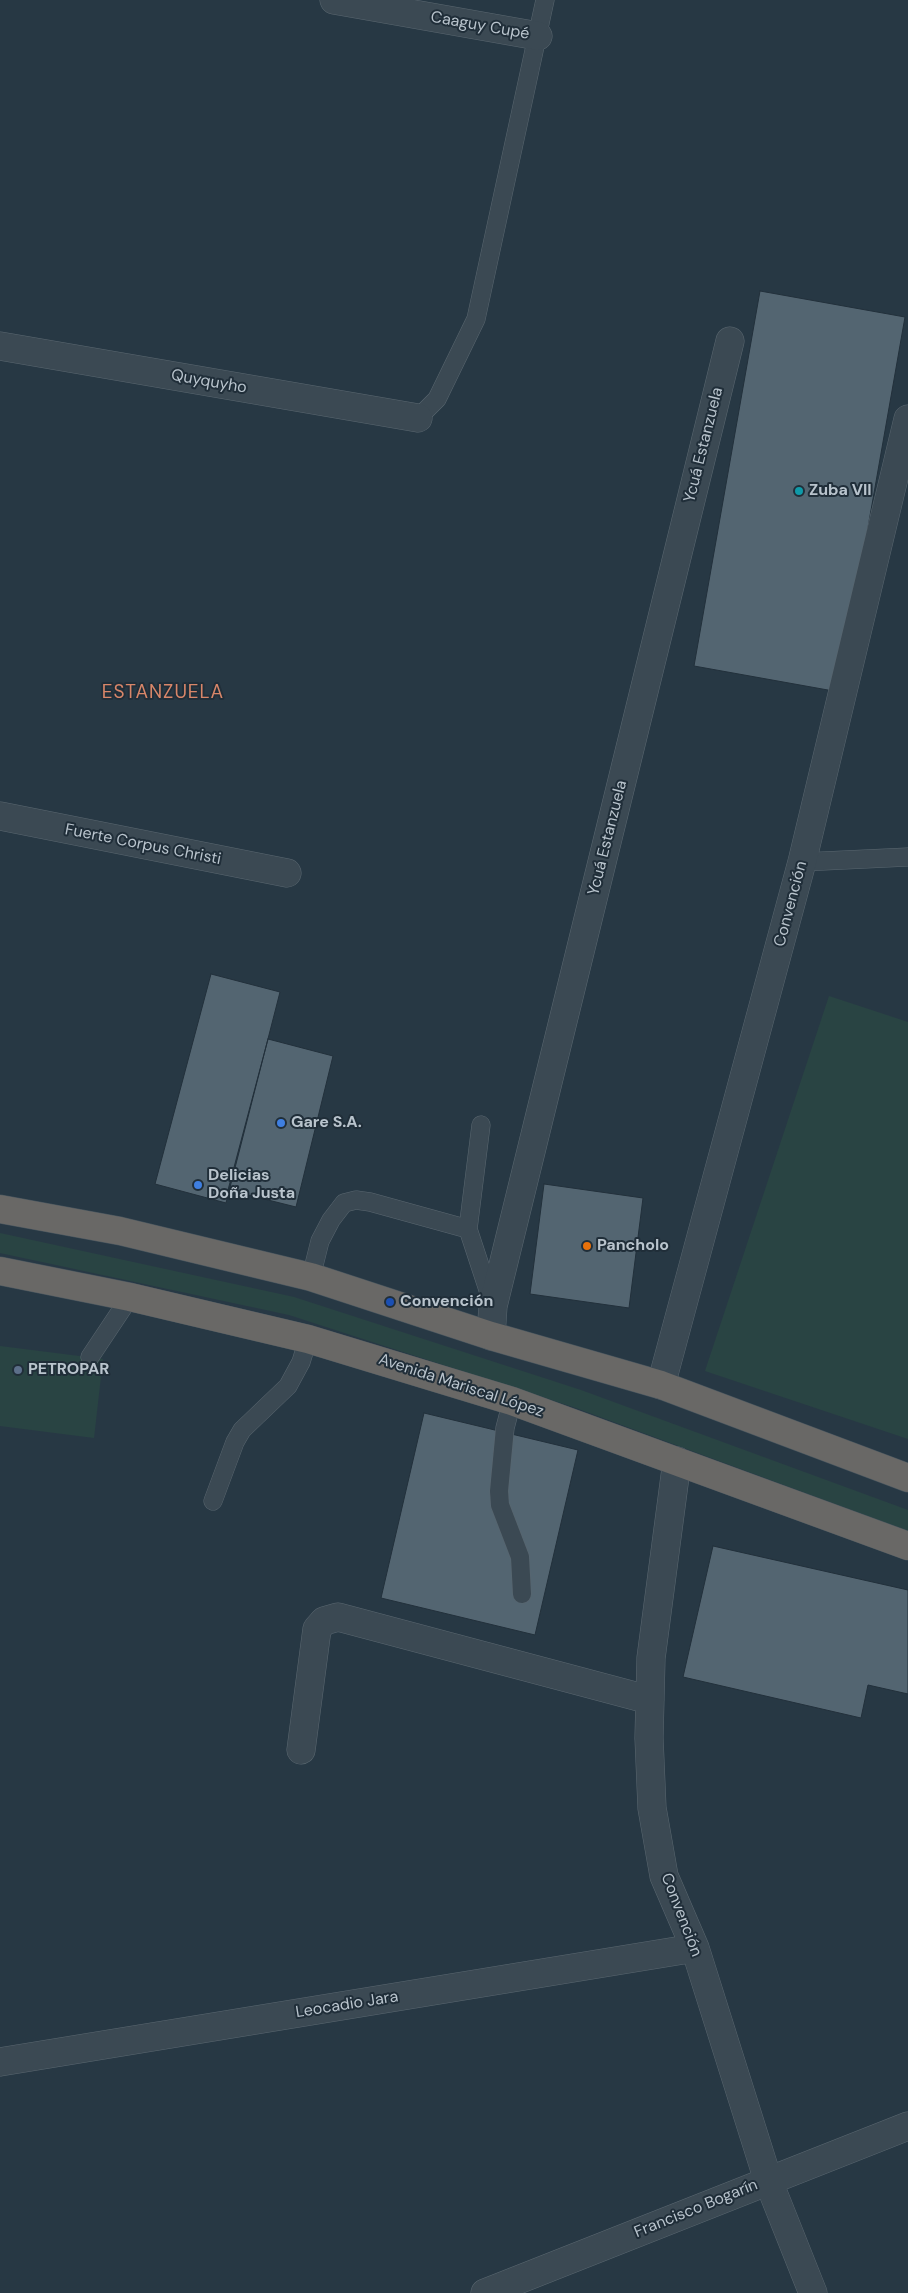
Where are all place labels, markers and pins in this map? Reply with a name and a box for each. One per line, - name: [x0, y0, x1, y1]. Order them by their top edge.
- place label: Zuba VII: [809, 481, 872, 501]
- marker: Zuba VII: [793, 485, 805, 497]
- place label: Gare S.A.: [291, 1113, 362, 1133]
- marker: Gare S.A.: [275, 1117, 287, 1129]
- place label: Delicias Doña Justa: [208, 1166, 295, 1204]
- marker: Delicias Doña Justa: [192, 1179, 204, 1191]
- place label: Pancholo: [597, 1236, 669, 1256]
- marker: Pancholo: [581, 1240, 593, 1252]
- place label: Convención: [400, 1292, 493, 1312]
- marker: Convención: [384, 1296, 396, 1308]
- place label: PETROPAR: [28, 1360, 109, 1380]
- marker: PETROPAR: [12, 1364, 24, 1376]

